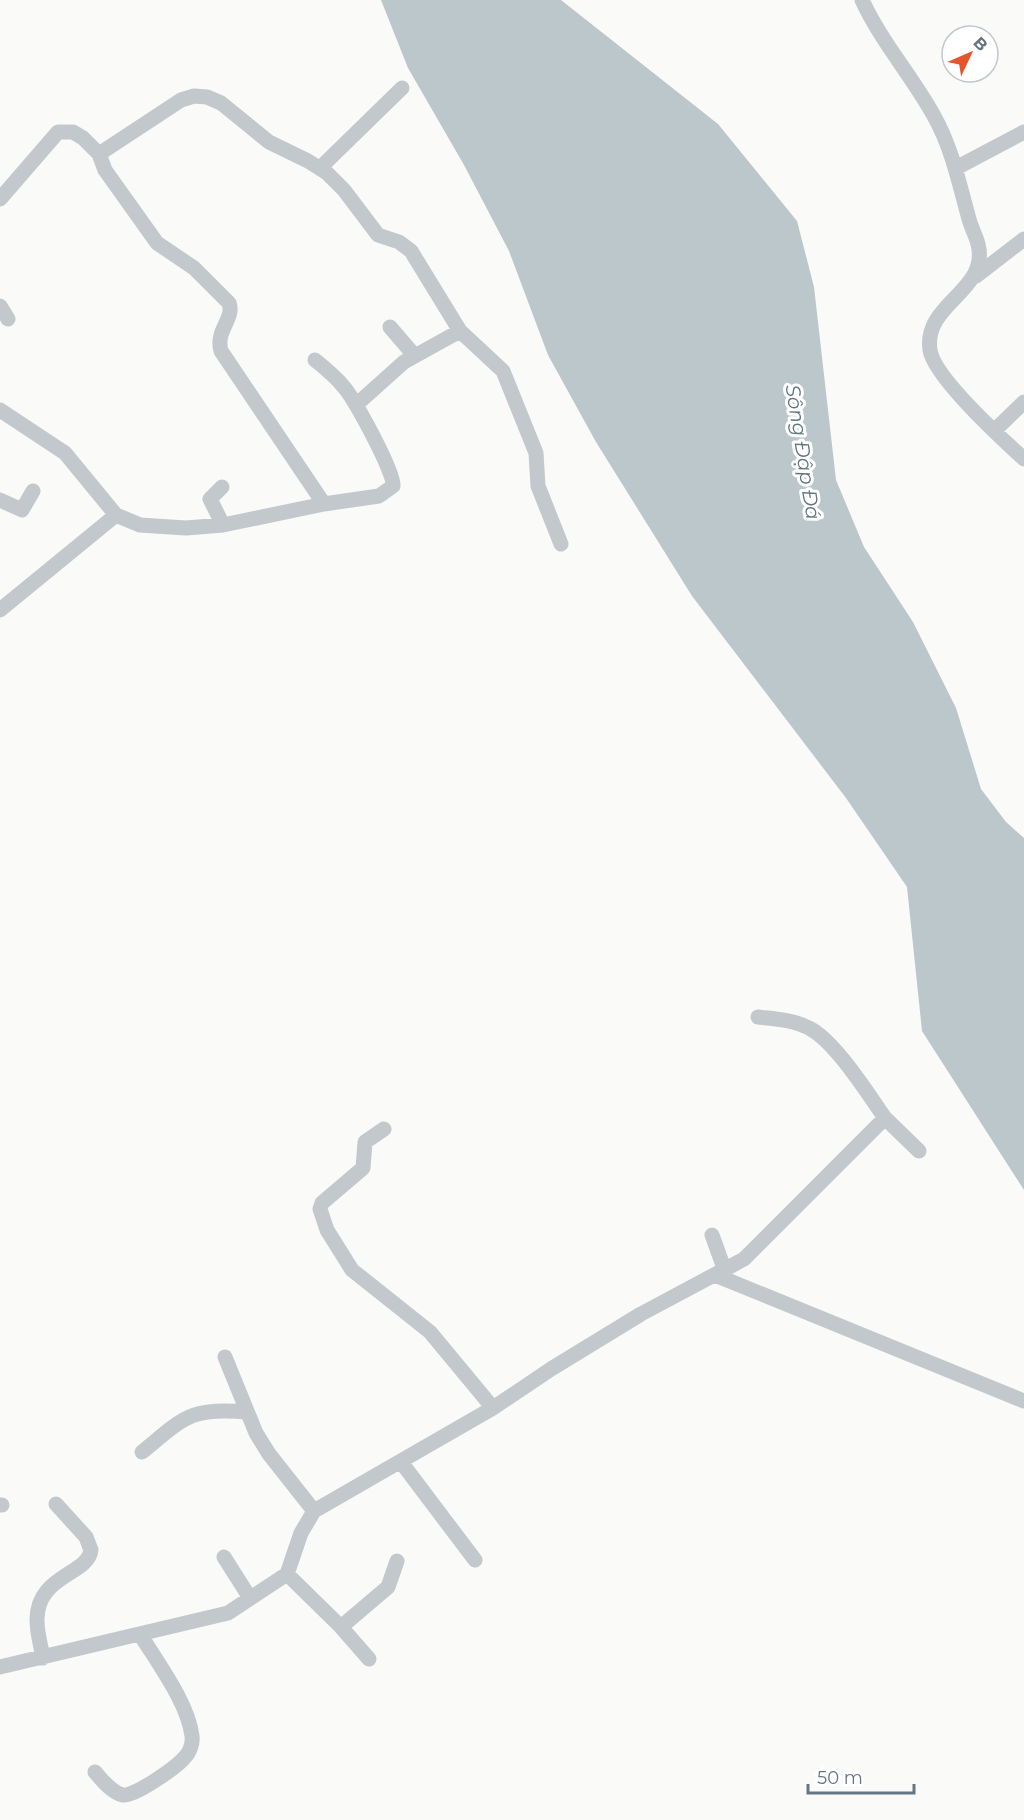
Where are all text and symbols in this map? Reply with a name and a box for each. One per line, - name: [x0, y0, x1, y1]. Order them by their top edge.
- north arrow: [940, 24, 1000, 84]
- text: B: [969, 33, 992, 55]
- water label: Sông Đập Đá: [780, 383, 826, 521]
- scale bar: [808, 1757, 914, 1795]
- text: 50 m: [817, 1767, 863, 1789]

